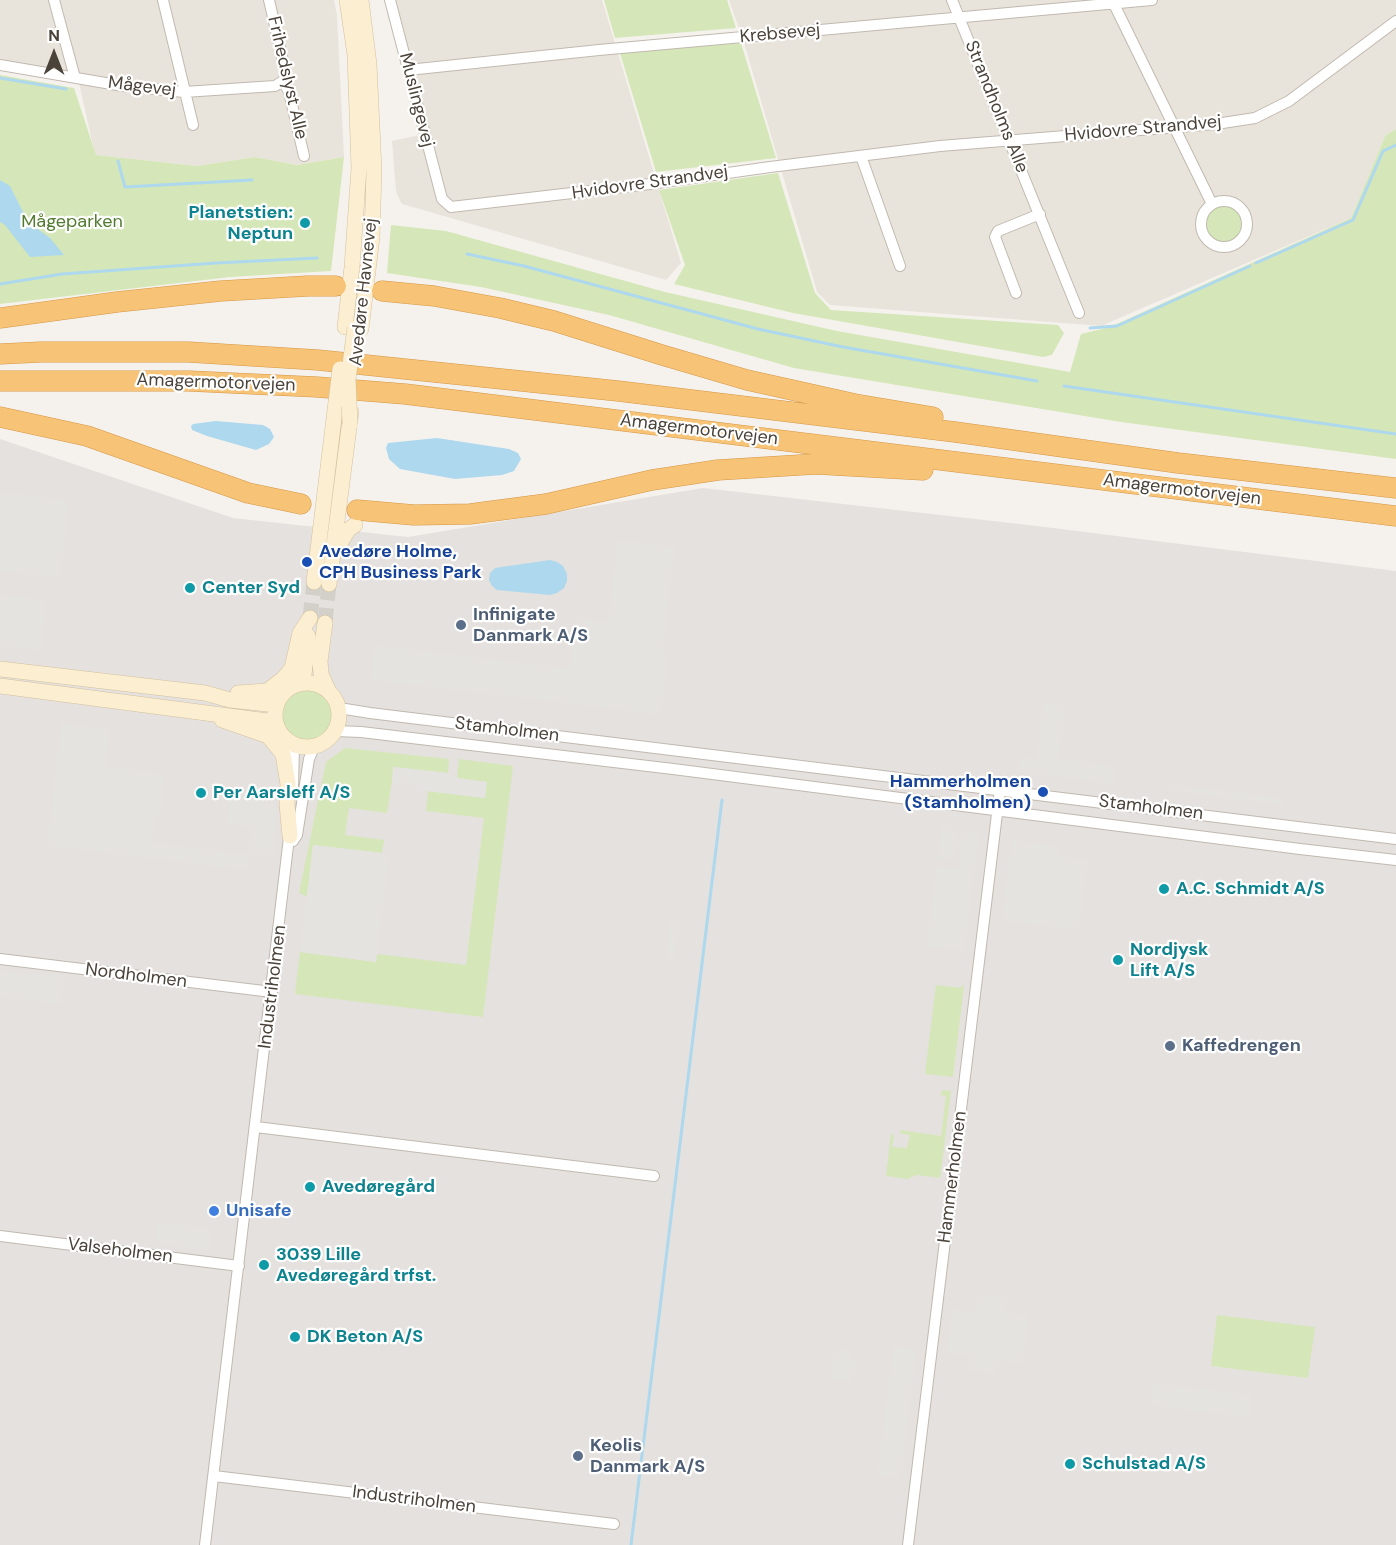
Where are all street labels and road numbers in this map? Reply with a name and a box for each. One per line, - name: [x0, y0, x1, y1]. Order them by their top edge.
- street label: Frihedslyst Alle: [262, 14, 312, 142]
- street label: Krebsevej: [739, 20, 821, 48]
- street label: Strandholms Alle: [960, 38, 1032, 176]
- street label: Muslingevej: [394, 51, 438, 149]
- street label: Mågevej: [107, 72, 177, 102]
- street label: Hvidovre Strandvej: [1064, 111, 1222, 147]
- street label: Hvidovre Strandvej: [570, 161, 730, 205]
- street label: Avedøre Havnevej: [345, 217, 383, 367]
- street label: Amagermotorvejen: [136, 369, 296, 397]
- street label: Amagermotorvejen: [619, 410, 779, 450]
- street label: Amagermotorvejen: [1102, 470, 1262, 510]
- street label: Stamholmen: [454, 713, 560, 747]
- street label: Stamholmen: [1098, 791, 1204, 825]
- street label: Industriholmen: [255, 924, 291, 1050]
- street label: Nordholmen: [84, 959, 188, 993]
- street label: Hammerholmen: [934, 1110, 972, 1244]
- street label: Valseholmen: [66, 1234, 174, 1268]
- street label: Industriholmen: [351, 1482, 477, 1518]

